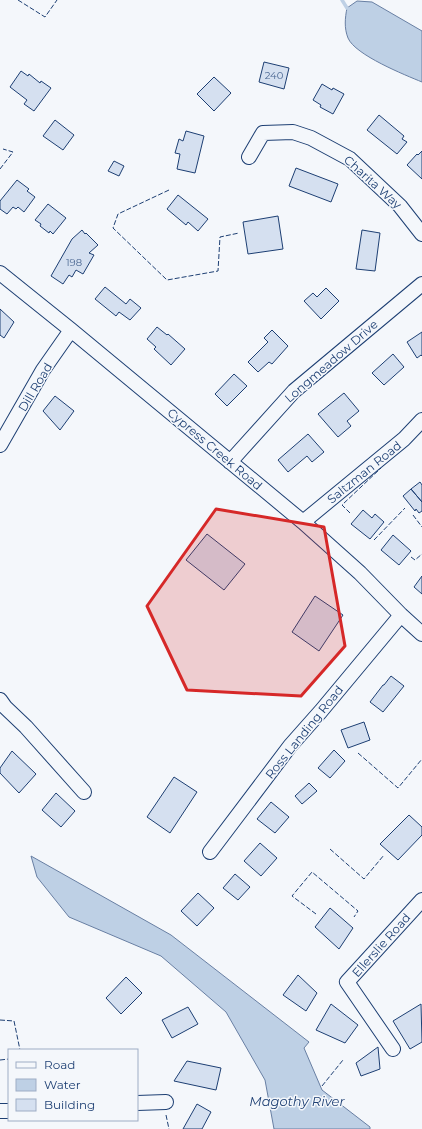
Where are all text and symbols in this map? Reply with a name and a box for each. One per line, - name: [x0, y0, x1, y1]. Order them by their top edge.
- house number: 240: [265, 69, 284, 82]
- street label: Charita Way: [341, 152, 405, 212]
- house number: 198: [66, 256, 82, 269]
- street label: Longmeadow Drive: [281, 317, 381, 405]
- street label: Dill Road: [15, 360, 55, 414]
- street label: Cypress Creek Road: [164, 405, 266, 493]
- street label: Saltzman Road: [324, 438, 404, 506]
- street label: Ross Landing Road: [262, 682, 346, 782]
- street label: Ellerslie Road: [348, 910, 414, 980]
- legend: [8, 1049, 138, 1121]
- text: Road: [44, 1057, 75, 1072]
- text: Water: [44, 1077, 81, 1092]
- water label: Magothy River: [249, 1093, 345, 1109]
- text: Building: [44, 1097, 95, 1112]

